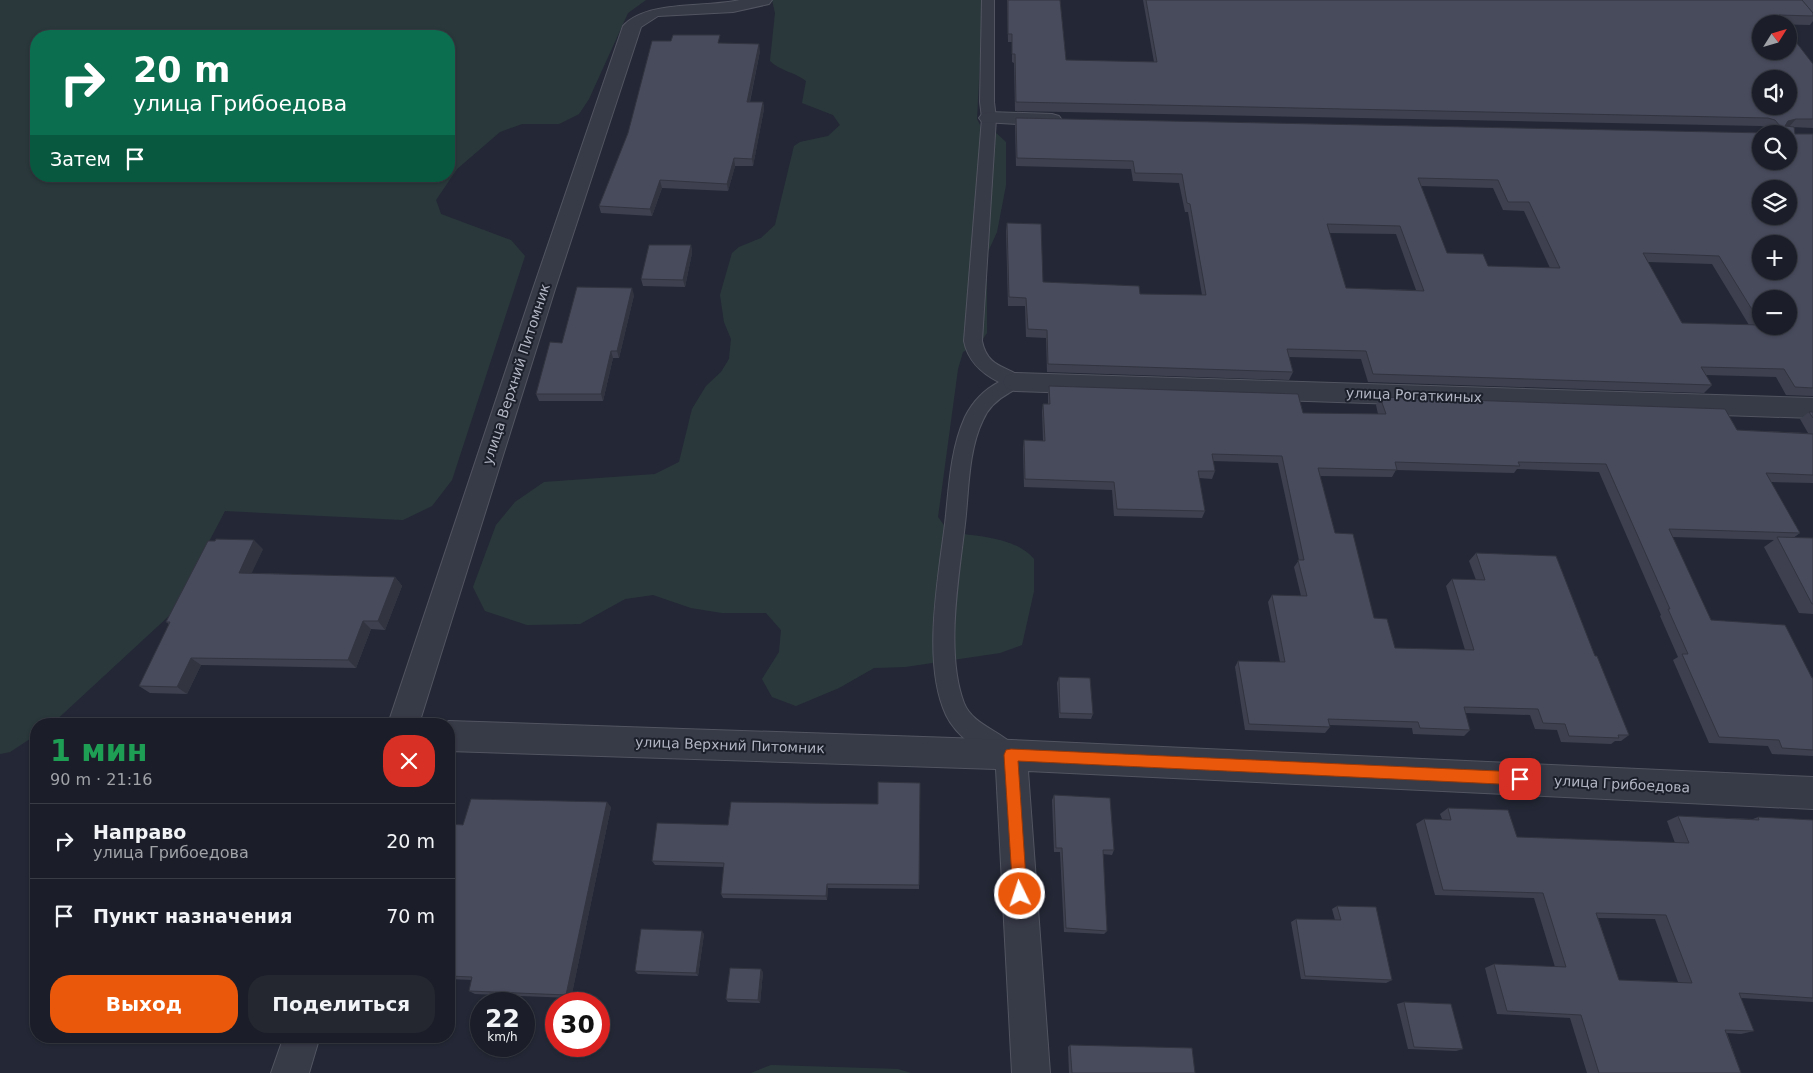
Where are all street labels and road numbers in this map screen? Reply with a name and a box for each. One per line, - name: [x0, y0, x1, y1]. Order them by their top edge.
- street label: улица Верхний Питомник: [479, 281, 553, 467]
- street label: улица Рогаткиных: [1346, 385, 1482, 405]
- street label: улица Верхний Питомник: [635, 734, 825, 756]
- street label: улица Грибоедова: [1554, 772, 1690, 796]

